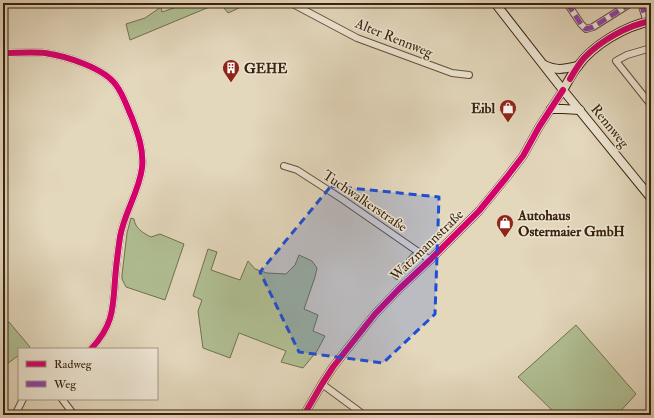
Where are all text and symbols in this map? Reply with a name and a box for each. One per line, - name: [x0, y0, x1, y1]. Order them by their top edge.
- street label: Alter Rennweg: [352, 14, 436, 62]
- building icon: GEHE: [221, 58, 241, 83]
- place label: GEHE: [244, 60, 287, 77]
- shop icon: Eibl: [498, 98, 518, 123]
- place label: Eibl: [471, 100, 495, 117]
- street label: Rennweg: [587, 101, 633, 152]
- street label: Tuchwalkerstraße: [320, 166, 411, 236]
- street label: Watzmannstraße: [386, 206, 467, 285]
- place label: Autohaus Ostermaier GmbH: [517, 207, 625, 240]
- shop icon: Autohaus Ostermaier GmbH: [495, 213, 515, 238]
- legend: [18, 348, 158, 400]
- text: Radweg: [54, 357, 93, 372]
- text: Weg: [53, 377, 77, 392]

